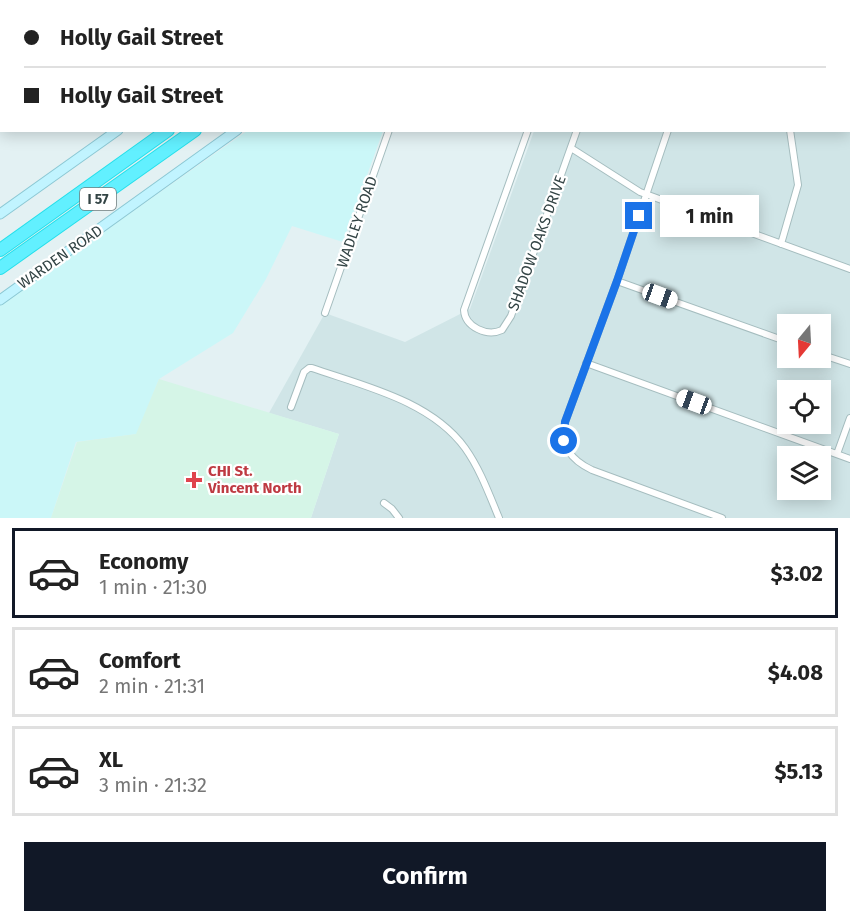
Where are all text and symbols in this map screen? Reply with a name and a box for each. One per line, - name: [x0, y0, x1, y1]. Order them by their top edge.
- text: Holly Gail Street: [60, 24, 223, 51]
- text: Holly Gail Street: [60, 82, 223, 109]
- street label: SHADOW OAKS DRIVE: [504, 173, 570, 313]
- street label: WADLEY ROAD: [333, 174, 381, 270]
- road number: I 57: [80, 188, 116, 210]
- callout: 1 min: [660, 195, 759, 237]
- route end: [625, 202, 652, 229]
- text: 1 min: [685, 204, 734, 228]
- street label: WARDEN ROAD: [14, 221, 106, 293]
- car: [640, 281, 680, 311]
- north arrow: [777, 314, 831, 368]
- map controls: [777, 314, 831, 500]
- button: locate: [777, 380, 831, 434]
- car: [674, 387, 714, 417]
- route start: [550, 427, 577, 454]
- button: layers: [777, 446, 831, 500]
- place label: CHI St. Vincent North: [207, 462, 302, 497]
- marker: CHI St. Vincent North: [185, 471, 203, 489]
- icon: car: [27, 546, 81, 600]
- text: Economy: [99, 548, 188, 575]
- text: $3.02: [771, 560, 823, 587]
- text: 1 min · 21:30: [99, 575, 207, 599]
- icon: car: [27, 645, 81, 699]
- text: Comfort: [99, 647, 180, 674]
- text: $4.08: [768, 659, 823, 686]
- text: 2 min · 21:31: [99, 674, 205, 698]
- icon: car: [27, 744, 81, 798]
- text: XL: [99, 746, 123, 773]
- text: $5.13: [774, 758, 823, 785]
- text: 3 min · 21:32: [99, 773, 207, 797]
- button: Confirm: [24, 842, 826, 911]

